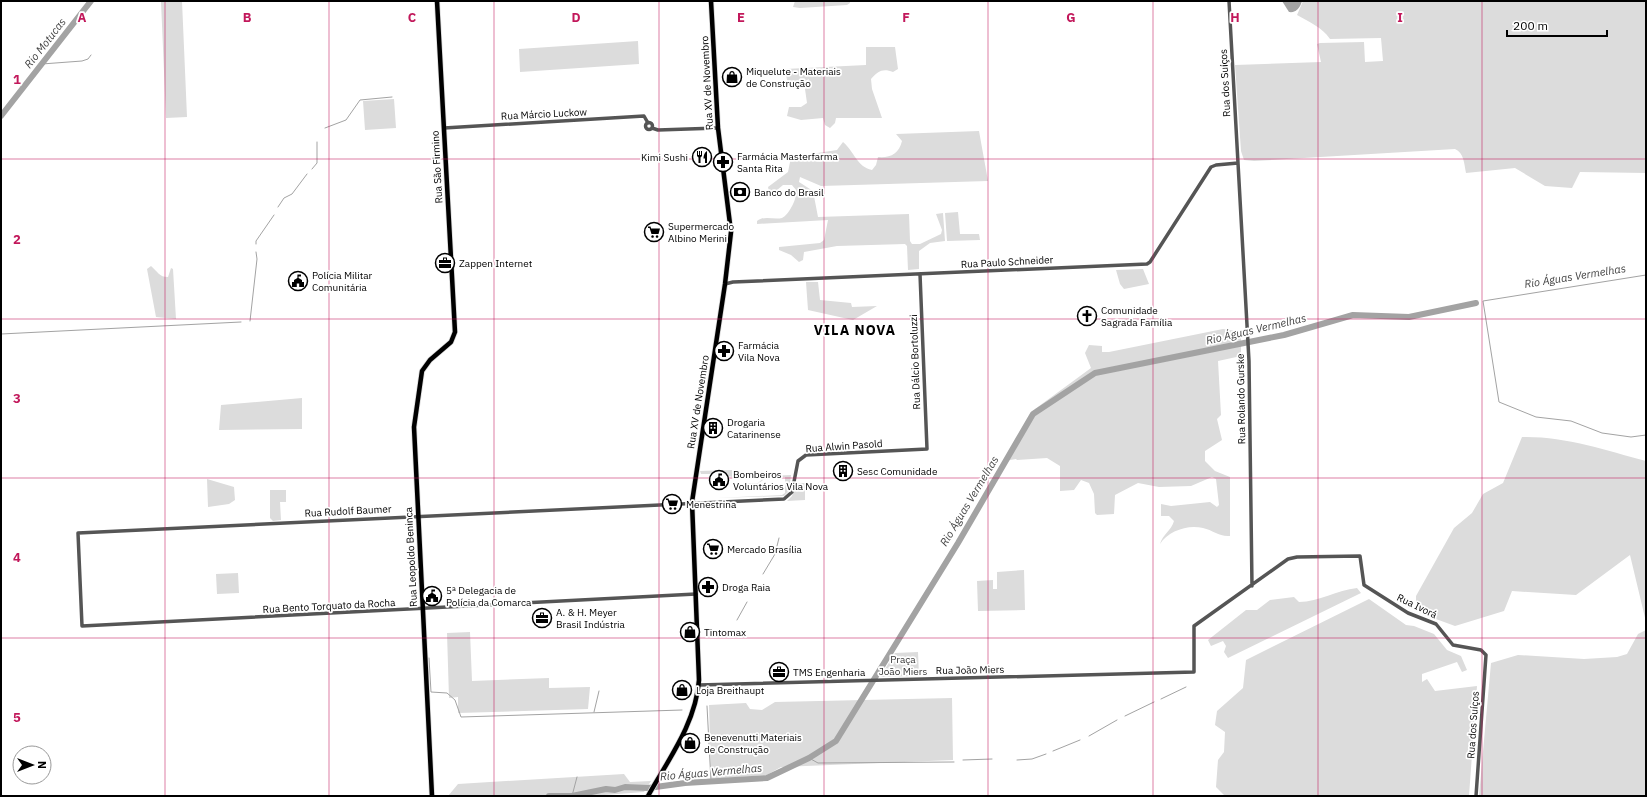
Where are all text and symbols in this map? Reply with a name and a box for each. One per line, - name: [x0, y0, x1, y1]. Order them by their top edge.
- text: A: [78, 9, 87, 26]
- text: B: [243, 9, 252, 26]
- text: C: [408, 9, 417, 26]
- text: D: [571, 9, 581, 26]
- text: E: [737, 9, 745, 26]
- text: F: [902, 9, 910, 26]
- text: G: [1066, 9, 1076, 26]
- text: H: [1230, 9, 1240, 26]
- text: I: [1397, 9, 1403, 26]
- scale bar: [1507, 12, 1607, 38]
- water label: Rio Motucas: [21, 15, 69, 71]
- text: 200 m: [1513, 18, 1548, 33]
- street label: Rua XV de Novembro: [698, 35, 716, 131]
- street label: Rua dos Suíços: [1217, 49, 1233, 117]
- place label: Miquelute - Materiais de Construção: [746, 65, 841, 90]
- shop icon: Miquelute - Materiais de Construção: [721, 66, 743, 88]
- text: 1: [13, 71, 21, 88]
- street label: Rua Márcio Luckow: [501, 105, 588, 123]
- street label: Rua São Firmino: [429, 130, 445, 204]
- restaurant icon: Kimi Sushi: [691, 146, 713, 168]
- place label: Farmácia Masterfarma Santa Rita: [737, 150, 838, 175]
- place label: Kimi Sushi: [641, 151, 688, 164]
- pharmacy icon: Farmácia Masterfarma Santa Rita: [712, 151, 734, 173]
- bank icon: Banco do Brasil: [729, 181, 751, 203]
- place label: Banco do Brasil: [754, 186, 824, 199]
- place label: Supermercado Albino Merini: [668, 220, 734, 245]
- supermarket icon: Supermercado Albino Merini: [643, 221, 665, 243]
- text: 2: [13, 231, 21, 248]
- office icon: Zappen Internet: [434, 252, 456, 274]
- street label: Rua Paulo Schneider: [960, 253, 1054, 271]
- place label: Zappen Internet: [459, 257, 533, 270]
- water label: Rio Águas Vermelhas: [1523, 261, 1627, 291]
- place label: Polícia Militar Comunitária: [312, 269, 373, 294]
- public building icon: Polícia Militar Comunitária: [287, 270, 309, 292]
- place label: Comunidade Sagrada Família: [1101, 304, 1173, 329]
- church icon: Comunidade Sagrada Família: [1076, 305, 1098, 327]
- water label: Rio Águas Vermelhas: [1204, 311, 1308, 347]
- street label: Rua Dálcio Bortoluzzi: [907, 314, 923, 410]
- district label: VILA NOVA: [814, 321, 896, 339]
- place label: Farmácia Vila Nova: [738, 339, 780, 364]
- pharmacy icon: Farmácia Vila Nova: [713, 340, 735, 362]
- street label: Rua Rolando Gurske: [1234, 353, 1248, 445]
- street label: Rua XV de Novembro: [684, 354, 712, 450]
- text: 3: [13, 390, 21, 407]
- place label: Drogaria Catarinense: [727, 416, 781, 441]
- building icon: Drogaria Catarinense: [702, 417, 724, 439]
- street label: Rua Alwin Pasold: [805, 437, 883, 455]
- water label: Rio Águas Vermelhas: [937, 453, 1001, 549]
- building icon: Sesc Comunidade: [832, 460, 854, 482]
- place label: Sesc Comunidade: [857, 465, 938, 478]
- place label: Bombeiros Voluntários Vila Nova: [733, 468, 829, 493]
- public building icon: Bombeiros Voluntários Vila Nova: [708, 469, 730, 491]
- supermarket icon: Menestrina: [661, 493, 683, 515]
- place label: Menestrina: [686, 498, 737, 511]
- street label: Rua Rudolf Baumer: [304, 502, 392, 520]
- street label: Rua Leopoldo Beninca: [402, 506, 420, 607]
- supermarket icon: Mercado Brasília: [702, 538, 724, 560]
- place label: Mercado Brasília: [727, 543, 802, 556]
- text: 4: [13, 549, 21, 566]
- pharmacy icon: Droga Raia: [697, 576, 719, 598]
- place label: Droga Raia: [722, 581, 771, 594]
- place label: 5ª Delegacia de Polícia da Comarca: [446, 584, 532, 609]
- public building icon: 5ª Delegacia de Polícia da Comarca: [421, 585, 443, 607]
- street label: Rua Ivorá: [1395, 591, 1440, 622]
- street label: Rua Bento Torquato da Rocha: [262, 596, 396, 616]
- place label: A. & H. Meyer Brasil Indústria: [556, 606, 626, 631]
- office icon: A. & H. Meyer Brasil Indústria: [531, 607, 553, 629]
- shop icon: Tintomax: [679, 621, 701, 643]
- place label: Tintomax: [704, 626, 746, 639]
- park label: Praça João Miers: [879, 653, 927, 678]
- office icon: TMS Engenharia: [768, 661, 790, 683]
- street label: Rua João Miers: [936, 663, 1004, 677]
- place label: TMS Engenharia: [793, 666, 866, 679]
- shop icon: Loja Breithaupt: [671, 679, 693, 701]
- place label: Loja Breithaupt: [696, 684, 765, 697]
- street label: Rua dos Suíços: [1464, 691, 1482, 759]
- text: 5: [13, 709, 21, 726]
- place label: Benevenutti Materiais de Construção: [704, 731, 802, 756]
- shop icon: Benevenutti Materiais de Construção: [679, 732, 701, 754]
- north arrow: [12, 745, 52, 785]
- text: N: [35, 761, 49, 769]
- water label: Rio Águas Vermelhas: [659, 761, 763, 783]

